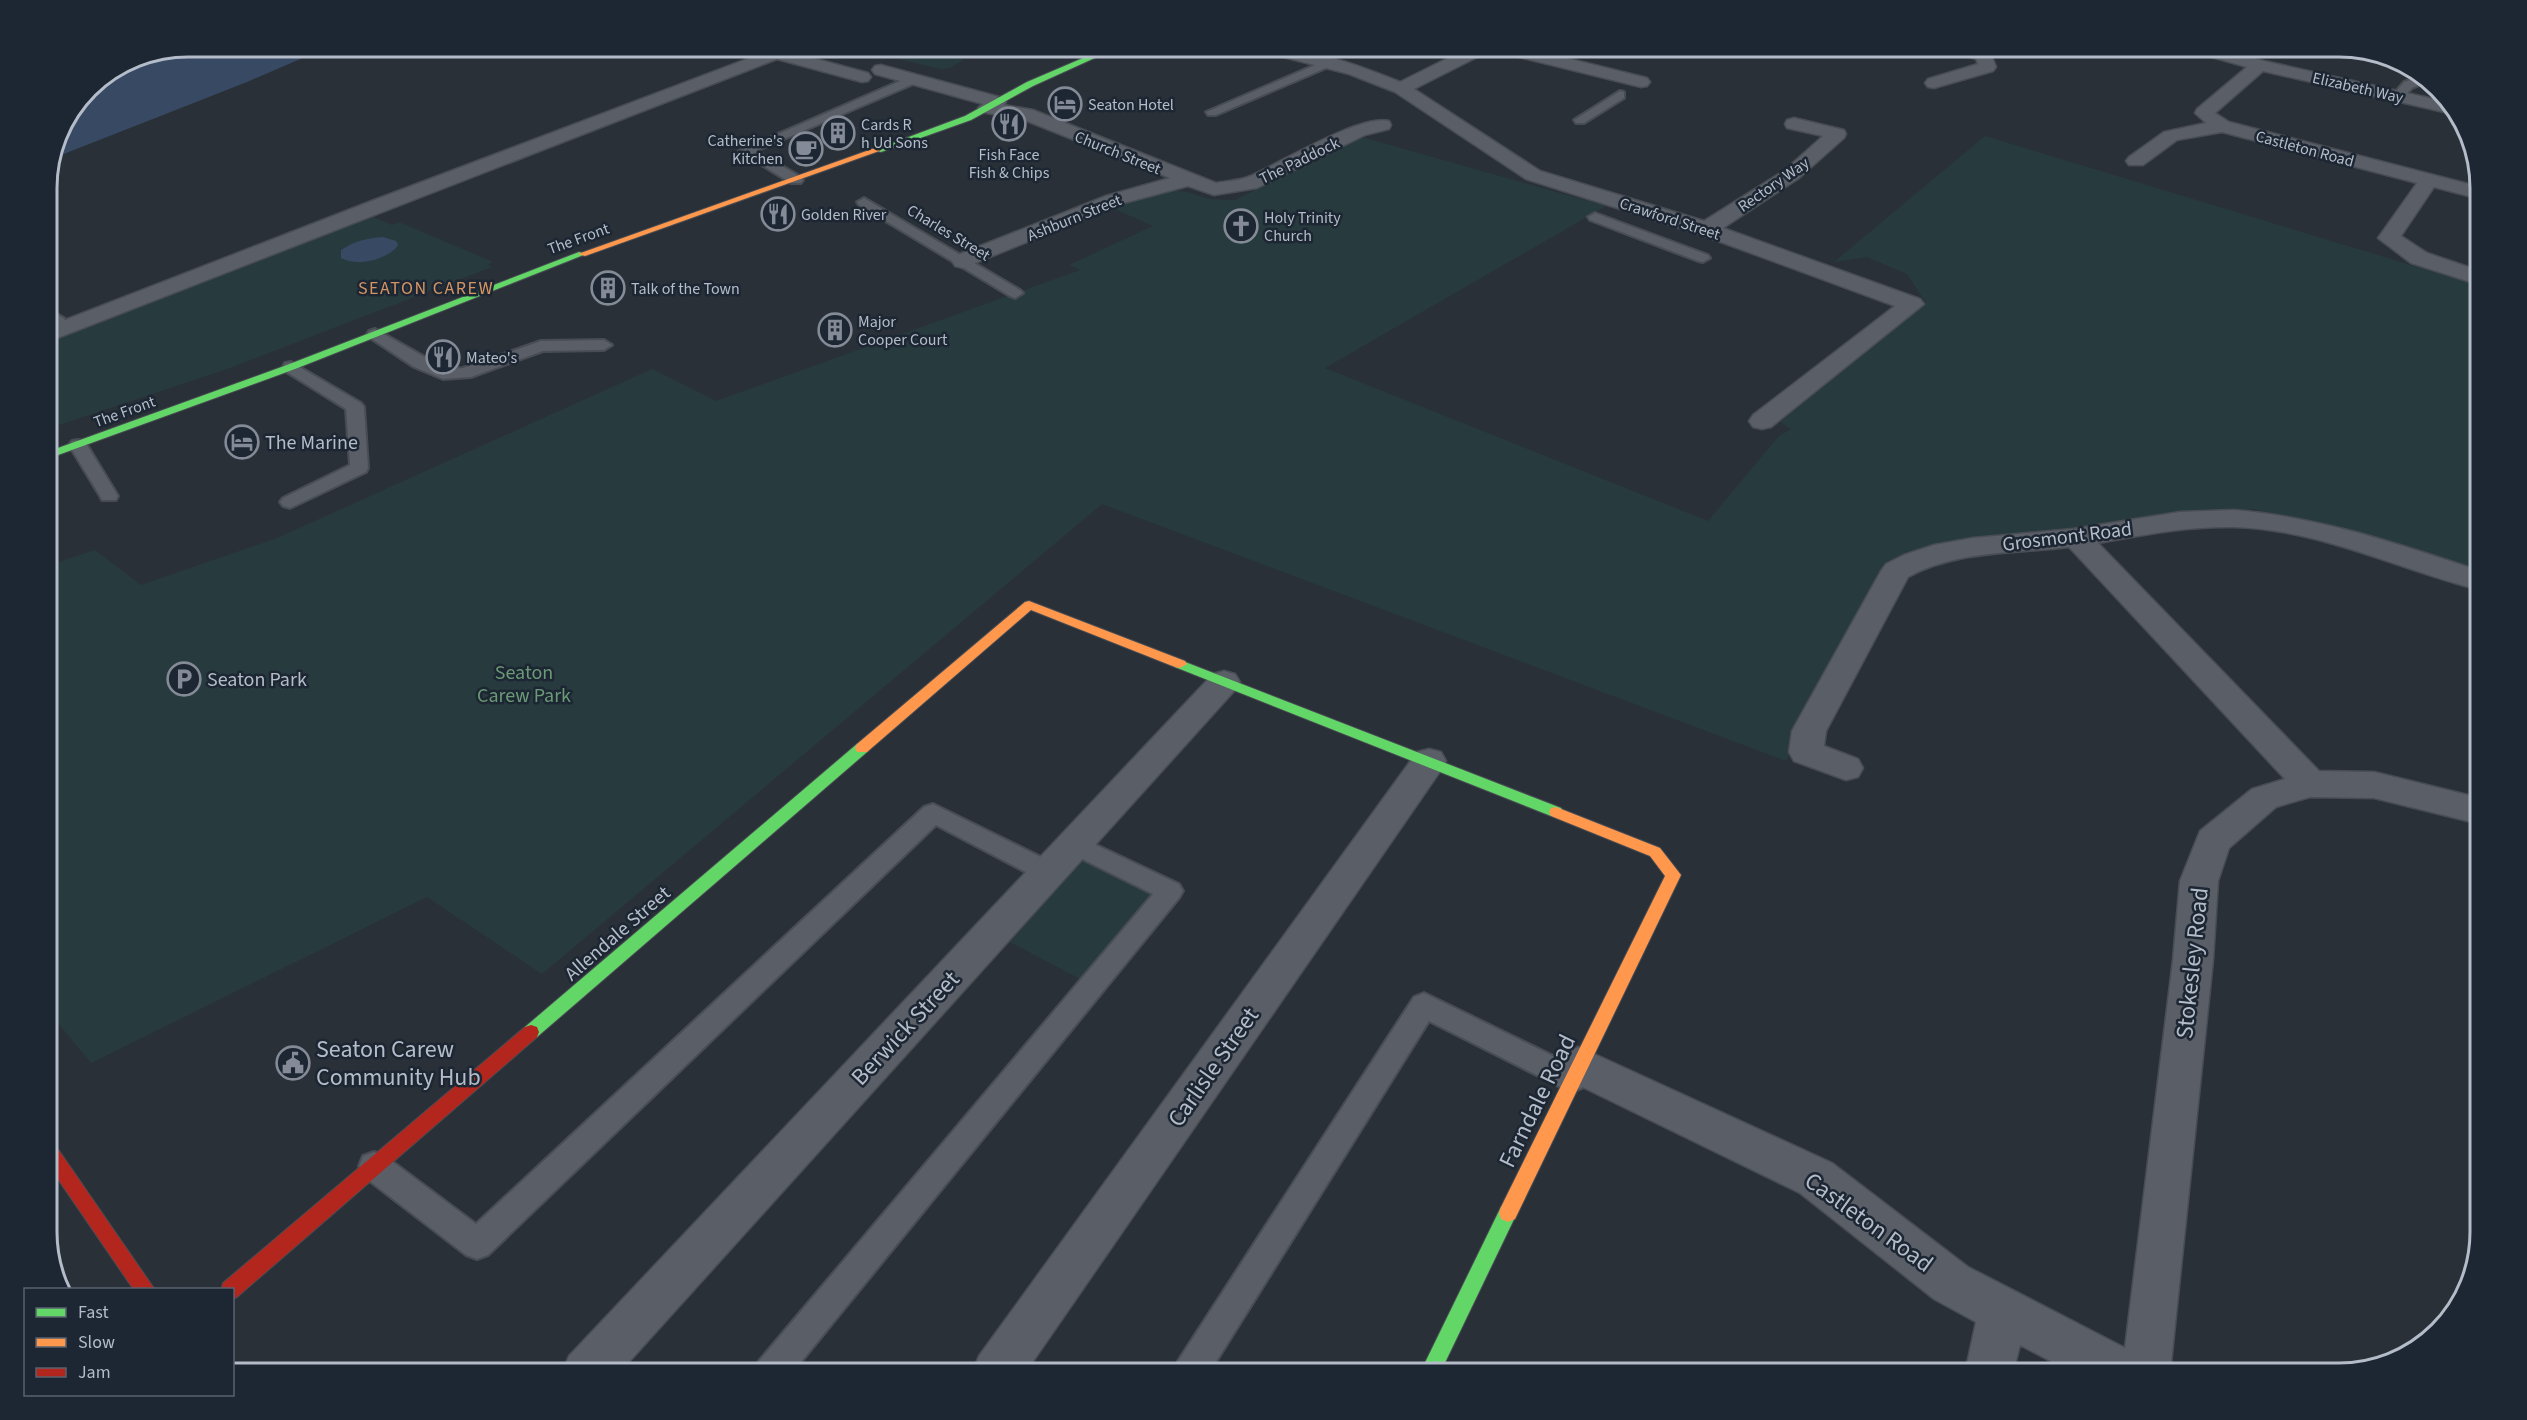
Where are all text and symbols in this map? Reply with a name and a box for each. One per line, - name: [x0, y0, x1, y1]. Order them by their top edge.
- street label: Elizabeth Way: [2310, 67, 2406, 109]
- hotel icon: Seaton Hotel: [1047, 86, 1083, 122]
- place label: Seaton Hotel: [1088, 94, 1174, 116]
- restaurant icon: Fish Face Fish & Chips: [991, 106, 1027, 142]
- place label: Cards R h Ud Sons: [861, 114, 928, 154]
- building icon: Cards R h Ud Sons: [820, 115, 856, 151]
- street label: Castleton Road: [2253, 125, 2356, 173]
- street label: Church Street: [1071, 126, 1165, 180]
- place label: Catherine's Kitchen: [707, 130, 783, 170]
- cafe icon: Catherine's Kitchen: [788, 131, 824, 167]
- street label: The Paddock: [1256, 132, 1343, 190]
- place label: Fish Face Fish & Chips: [969, 144, 1050, 184]
- street label: Rectory Way: [1734, 152, 1814, 217]
- street label: Ashburn Street: [1024, 189, 1125, 247]
- street label: Crawford Street: [1617, 192, 1723, 246]
- restaurant icon: Golden River: [760, 196, 796, 232]
- street label: Charles Street: [903, 199, 995, 267]
- place label: Golden River: [801, 204, 887, 226]
- place label: Holy Trinity Church: [1264, 207, 1341, 247]
- church icon: Holy Trinity Church: [1223, 208, 1259, 244]
- street label: The Front: [544, 217, 613, 260]
- building icon: Talk of the Town: [590, 270, 626, 306]
- district label: SEATON CAREW: [358, 276, 494, 301]
- place label: Talk of the Town: [631, 278, 740, 300]
- place label: Major Cooper Court: [858, 311, 948, 351]
- building icon: Major Cooper Court: [817, 312, 853, 348]
- restaurant icon: Mateo's: [425, 339, 461, 375]
- place label: Mateo's: [466, 347, 517, 369]
- street label: The Front: [90, 390, 159, 433]
- hotel icon: The Marine: [224, 424, 260, 460]
- place label: The Marine: [265, 429, 358, 457]
- street label: Grosmont Road: [2001, 515, 2133, 559]
- park label: Seaton Carew Park: [477, 659, 571, 710]
- parking icon: Seaton Park: [166, 661, 202, 697]
- place label: Seaton Park: [207, 666, 307, 694]
- street label: Allendale Street: [559, 880, 677, 988]
- street label: Stokesley Road: [2167, 886, 2218, 1041]
- street label: Berwick Street: [843, 963, 968, 1094]
- street label: Carlisle Street: [1159, 1000, 1268, 1134]
- street label: Farndale Road: [1490, 1029, 1585, 1174]
- place label: Seaton Carew Community Hub: [316, 1032, 481, 1095]
- public building icon: Seaton Carew Community Hub: [275, 1045, 311, 1081]
- street label: Castleton Road: [1797, 1164, 1940, 1281]
- legend: [24, 1288, 234, 1396]
- text: Fast: [78, 1300, 109, 1325]
- text: Slow: [78, 1330, 115, 1355]
- text: Jam: [78, 1360, 111, 1385]

